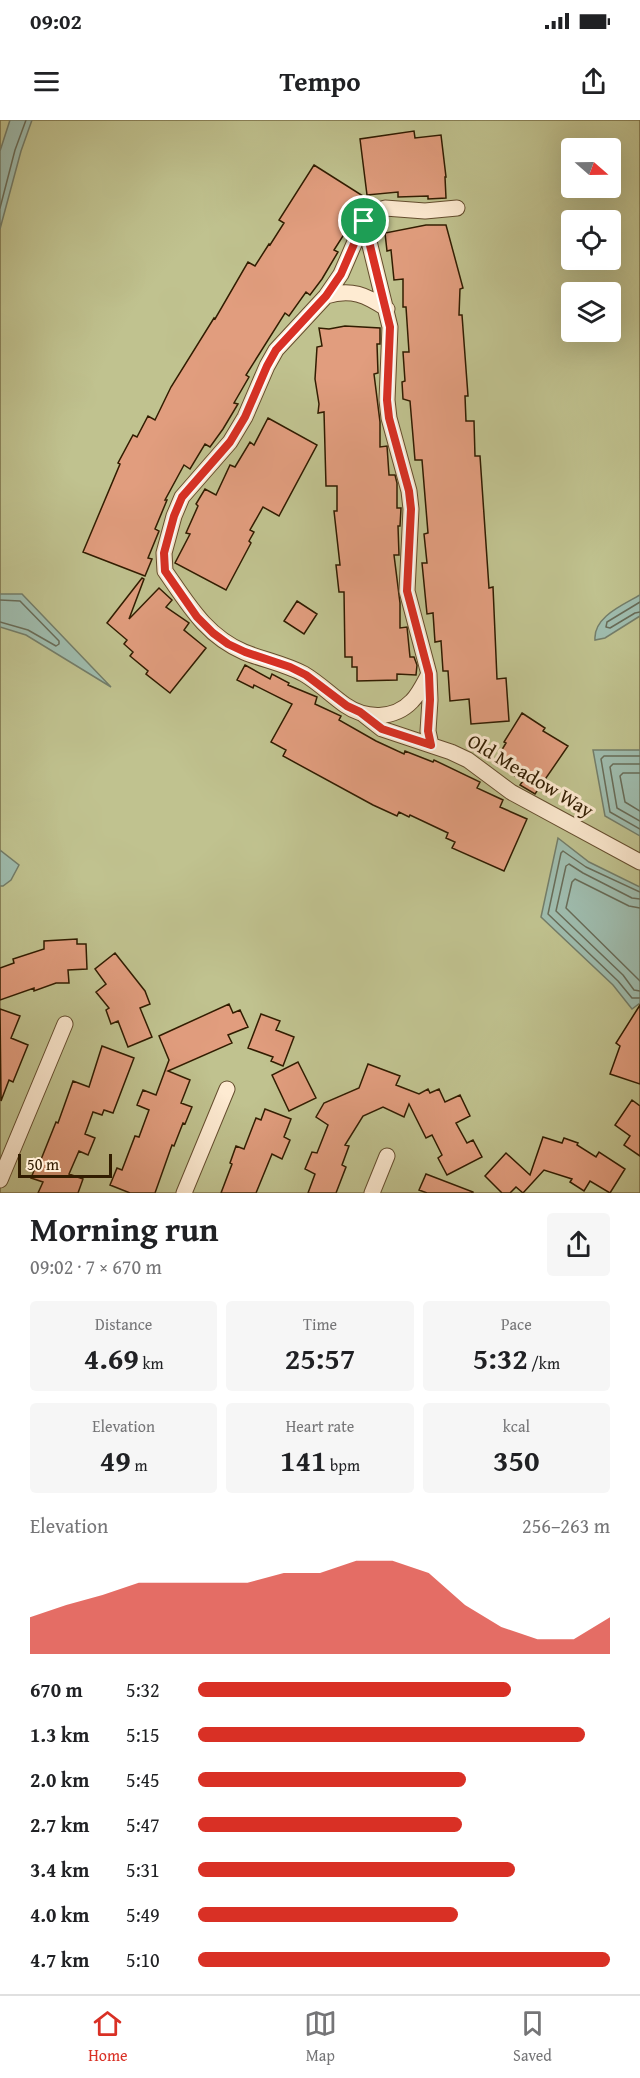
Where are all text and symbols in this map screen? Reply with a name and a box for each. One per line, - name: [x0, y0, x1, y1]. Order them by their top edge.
- text: 09:02: [30, 5, 82, 37]
- text: Tempo: [280, 61, 361, 101]
- icon: menu: [30, 65, 63, 98]
- icon: share: [577, 65, 610, 98]
- north arrow: [561, 138, 621, 198]
- map controls: [561, 138, 621, 342]
- pin: [338, 195, 389, 246]
- icon: arrive: [347, 204, 380, 237]
- button: locate: [561, 210, 621, 270]
- button: layers: [561, 282, 621, 342]
- street label: Old Meadow Way: [462, 726, 600, 824]
- scale bar: [18, 1151, 112, 1178]
- text: 50 m: [27, 1152, 59, 1176]
- text: Morning run: [30, 1205, 219, 1253]
- button: share: [547, 1213, 610, 1276]
- text: 09:02 · 7 × 670 m: [30, 1252, 162, 1281]
- text: Distance: [95, 1312, 152, 1336]
- text: Time: [303, 1312, 337, 1336]
- text: Pace: [501, 1312, 532, 1336]
- text: 4.69: [84, 1336, 139, 1380]
- text: 25:57: [285, 1336, 355, 1380]
- text: 5:32: [473, 1336, 528, 1380]
- text: km: [139, 1351, 164, 1375]
- text: /km: [528, 1351, 560, 1375]
- text: Elevation: [92, 1414, 155, 1438]
- text: Heart rate: [286, 1414, 354, 1438]
- text: kcal: [503, 1414, 530, 1438]
- text: 49: [100, 1438, 131, 1482]
- text: 141: [280, 1438, 327, 1482]
- text: 350: [493, 1438, 540, 1482]
- text: m: [131, 1453, 148, 1477]
- text: bpm: [327, 1453, 360, 1477]
- text: Elevation: [30, 1511, 108, 1540]
- text: 256–263 m: [522, 1511, 610, 1540]
- text: 670 m: [30, 1675, 83, 1704]
- text: 5:32: [126, 1675, 160, 1704]
- text: 1.3 km: [30, 1720, 89, 1749]
- text: 5:15: [126, 1720, 160, 1749]
- text: 2.0 km: [30, 1765, 89, 1794]
- text: 5:45: [126, 1765, 160, 1794]
- text: 2.7 km: [30, 1810, 89, 1839]
- text: 5:47: [126, 1810, 160, 1839]
- text: 3.4 km: [30, 1855, 89, 1884]
- text: 5:31: [126, 1855, 160, 1884]
- text: 4.0 km: [30, 1900, 89, 1929]
- text: 5:49: [126, 1900, 160, 1929]
- text: 4.7 km: [30, 1945, 89, 1974]
- text: 5:10: [126, 1945, 160, 1974]
- tab: Home: [88, 2007, 128, 2067]
- tab: Map: [304, 2007, 337, 2067]
- tab: Saved: [513, 2007, 552, 2067]

